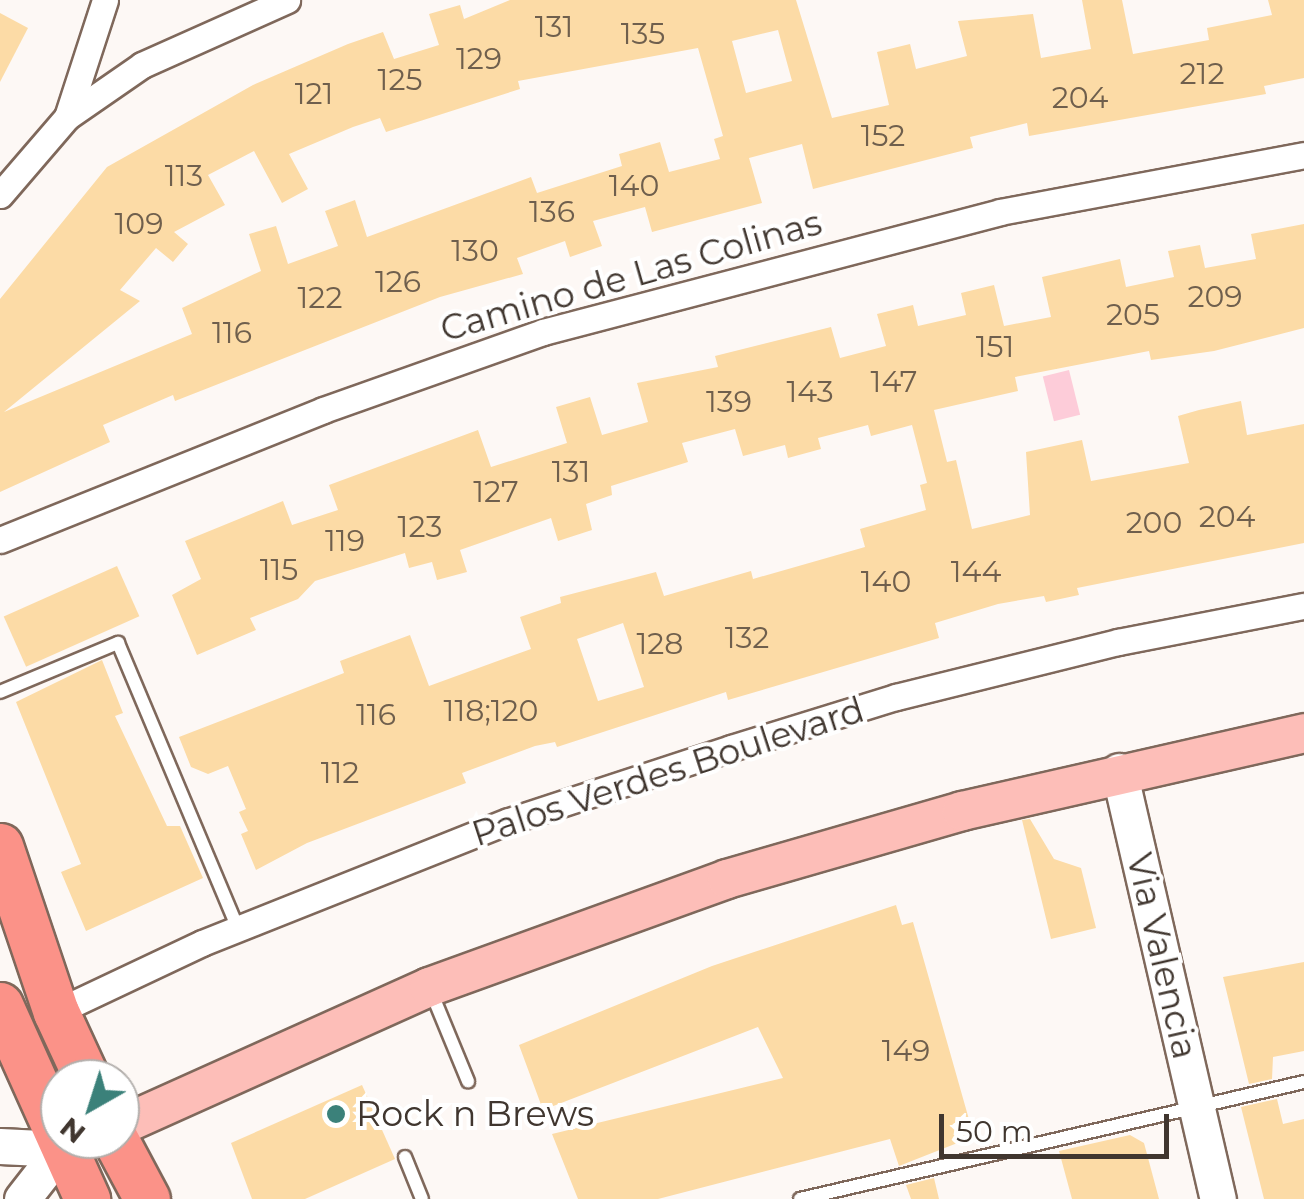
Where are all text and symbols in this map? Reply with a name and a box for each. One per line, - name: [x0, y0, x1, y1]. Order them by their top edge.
- house number: 131: [535, 9, 573, 45]
- house number: 135: [621, 16, 665, 52]
- house number: 129: [456, 41, 502, 77]
- house number: 212: [1180, 56, 1224, 92]
- house number: 125: [378, 62, 422, 98]
- house number: 121: [295, 76, 333, 112]
- house number: 204: [1052, 80, 1108, 116]
- house number: 152: [861, 118, 905, 154]
- house number: 113: [165, 158, 203, 194]
- house number: 140: [609, 168, 659, 204]
- house number: 136: [529, 194, 575, 230]
- street label: Camino de Las Colinas: [436, 201, 826, 351]
- house number: 109: [115, 206, 163, 242]
- house number: 130: [451, 233, 499, 269]
- house number: 126: [375, 264, 421, 300]
- house number: 209: [1187, 279, 1243, 315]
- house number: 122: [298, 280, 342, 316]
- house number: 205: [1106, 297, 1160, 333]
- house number: 116: [212, 315, 252, 351]
- house number: 151: [976, 329, 1014, 365]
- house number: 147: [871, 364, 917, 400]
- house number: 143: [786, 374, 834, 410]
- house number: 139: [706, 384, 752, 420]
- house number: 131: [552, 454, 590, 490]
- house number: 127: [473, 474, 519, 510]
- house number: 204: [1199, 499, 1255, 535]
- house number: 200: [1126, 505, 1182, 541]
- house number: 123: [398, 509, 442, 545]
- house number: 119: [325, 523, 365, 559]
- house number: 115: [260, 552, 298, 588]
- house number: 144: [951, 554, 1001, 590]
- house number: 140: [861, 564, 911, 600]
- house number: 132: [725, 620, 769, 656]
- house number: 128: [636, 626, 684, 662]
- street label: Palos Verdes Boulevard: [467, 689, 869, 855]
- house number: 118;120: [444, 693, 538, 729]
- house number: 116: [356, 697, 396, 733]
- house number: 112: [321, 755, 359, 791]
- street label: Via Valencia: [1118, 849, 1206, 1063]
- house number: 149: [882, 1033, 930, 1069]
- north arrow: [40, 1059, 140, 1159]
- place label: Rock n Brews: [356, 1093, 594, 1135]
- scale bar: [944, 1094, 1174, 1156]
- marker: Rock n Brews: [325, 1103, 347, 1125]
- text: N: [53, 1110, 92, 1151]
- text: 50 m: [956, 1113, 1033, 1150]

